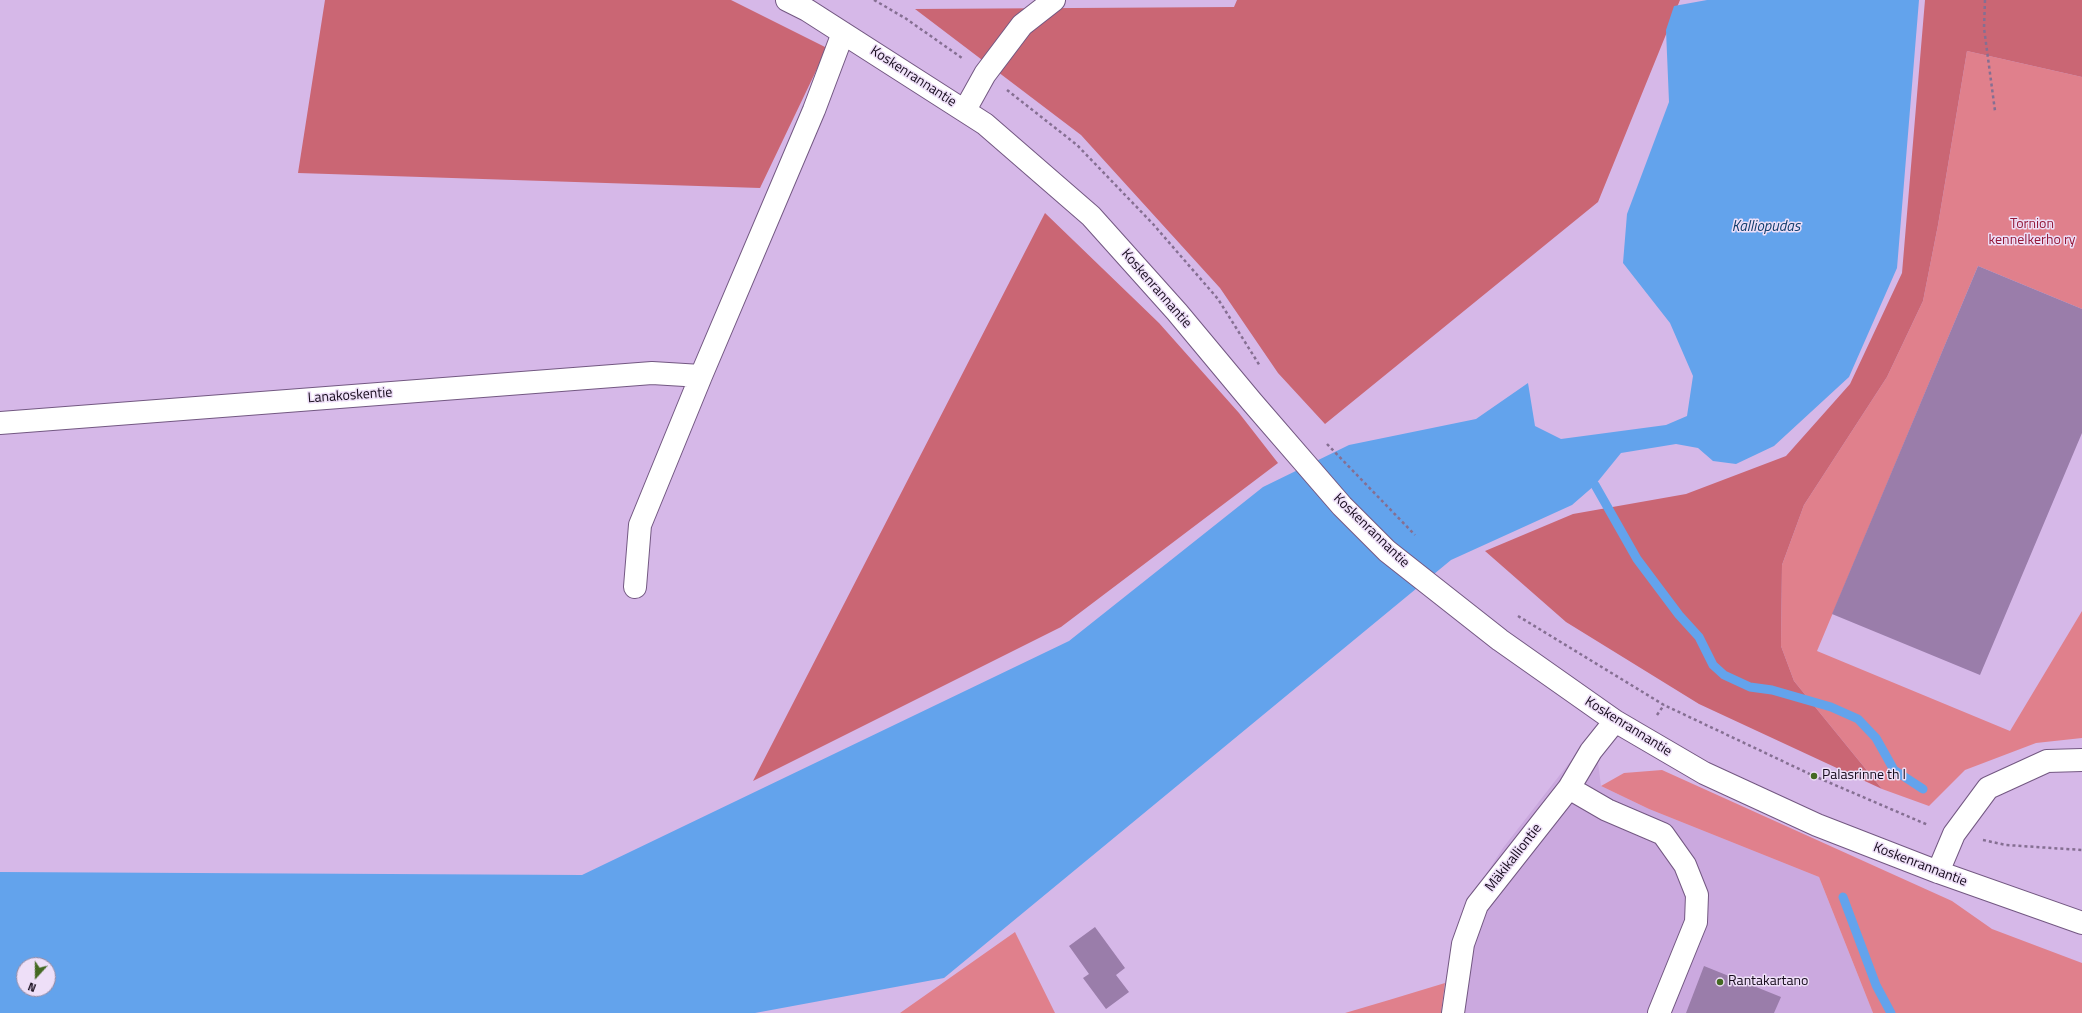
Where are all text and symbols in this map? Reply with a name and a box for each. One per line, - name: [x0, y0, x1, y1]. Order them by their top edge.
- street label: Koskenrannantie: [867, 43, 959, 111]
- park label: Tornion kennelkerho ry: [1989, 217, 2075, 250]
- water label: Kalliopudas: [1732, 218, 1800, 236]
- street label: Koskenrannantie: [1117, 246, 1195, 332]
- street label: Lanakoskentie: [307, 385, 393, 407]
- street label: Koskenrannantie: [1329, 491, 1413, 571]
- street label: Koskenrannantie: [1581, 694, 1675, 760]
- place label: Palasrinne th I: [1822, 768, 1906, 784]
- marker: Palasrinne th I: [1809, 771, 1819, 781]
- street label: Mäkikalliontie: [1482, 821, 1546, 895]
- street label: Koskenrannantie: [1871, 839, 1969, 891]
- north arrow: [16, 957, 56, 997]
- place label: Rantakartano: [1728, 974, 1808, 990]
- marker: Rantakartano: [1715, 977, 1725, 987]
- text: N: [26, 978, 38, 996]

